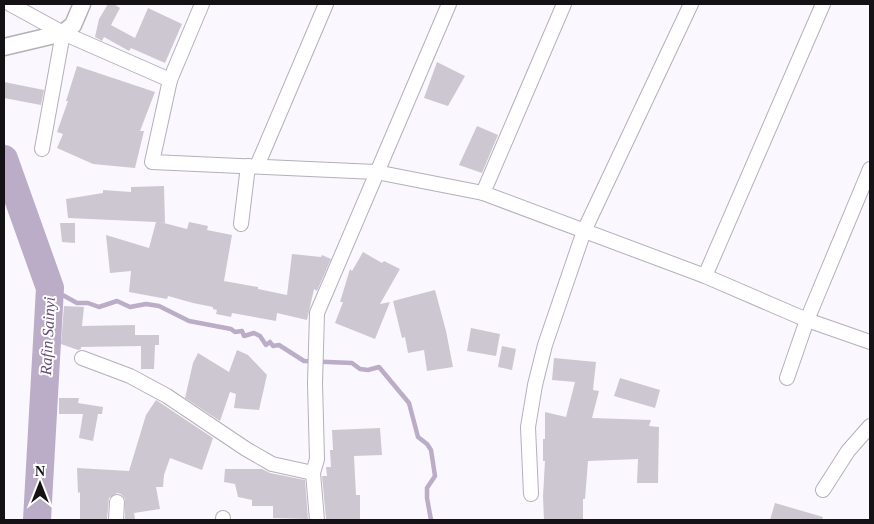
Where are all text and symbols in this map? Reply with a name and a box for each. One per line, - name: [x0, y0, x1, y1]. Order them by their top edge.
- water label: Rafin Sainyi: [37, 296, 59, 377]
- north arrow: [15, 459, 65, 509]
- text: N: [35, 464, 45, 479]

